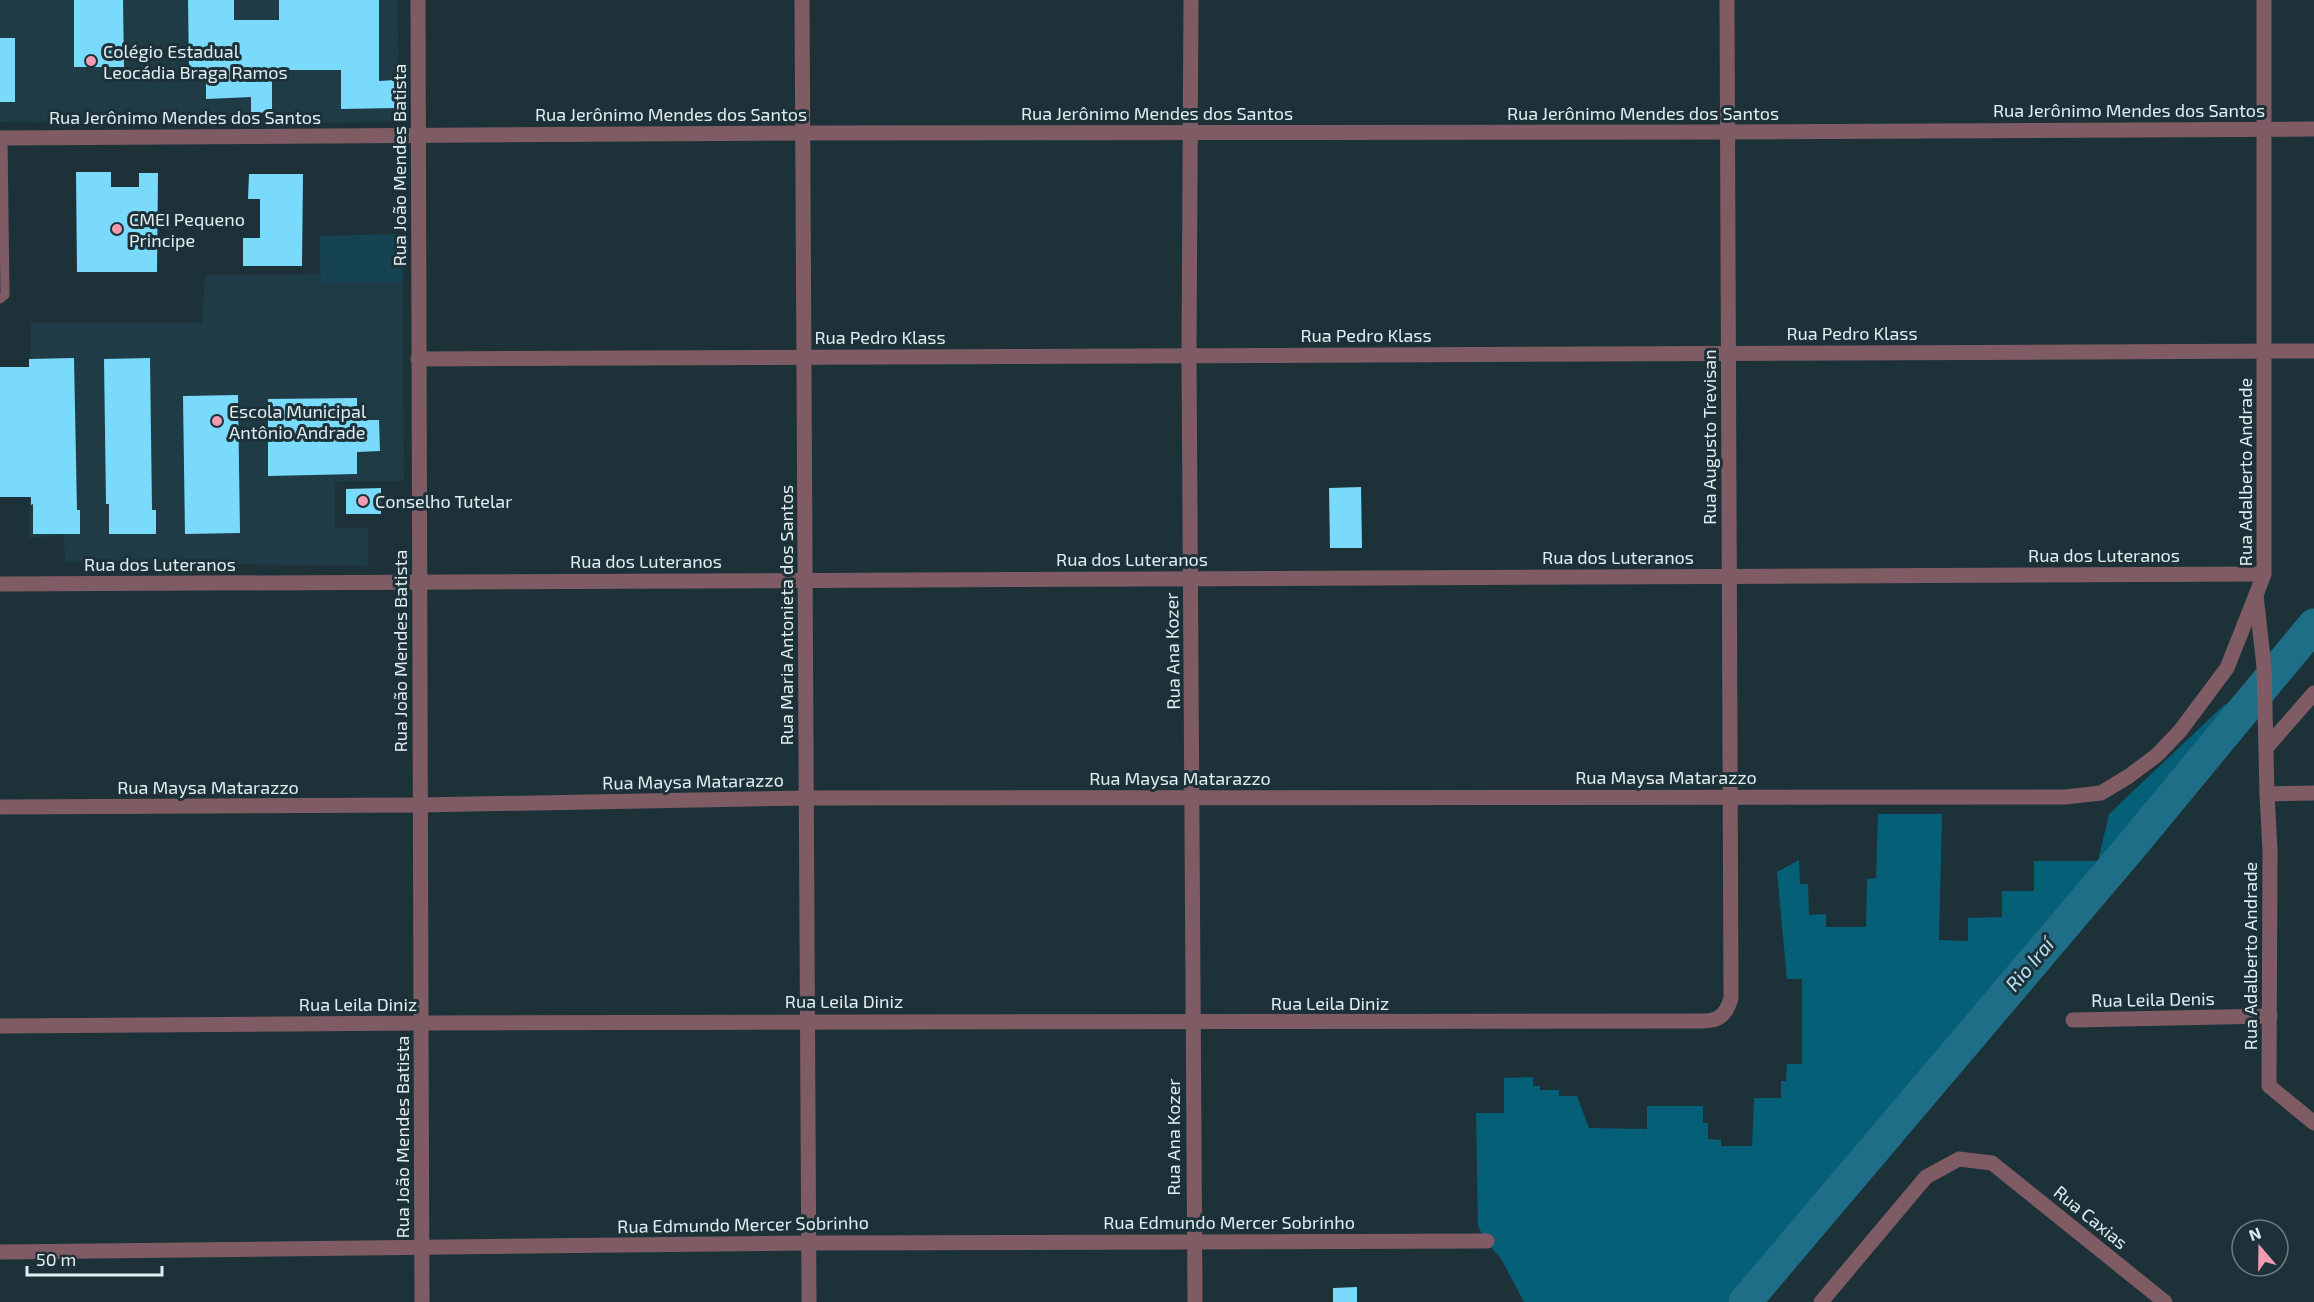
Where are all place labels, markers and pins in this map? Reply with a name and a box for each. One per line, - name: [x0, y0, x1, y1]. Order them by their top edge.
- place label: Colégio Estadual Leocádia Braga Ramos: [103, 40, 288, 83]
- marker: Colégio Estadual Leocádia Braga Ramos: [84, 54, 98, 68]
- place label: CMEI Pequeno Principe: [129, 208, 245, 251]
- marker: CMEI Pequeno Principe: [110, 222, 124, 236]
- place label: Escola Municipal Antônio Andrade: [229, 400, 367, 443]
- marker: Escola Municipal Antônio Andrade: [210, 414, 224, 428]
- place label: Conselho Tutelar: [375, 490, 512, 512]
- marker: Conselho Tutelar: [356, 494, 370, 508]

